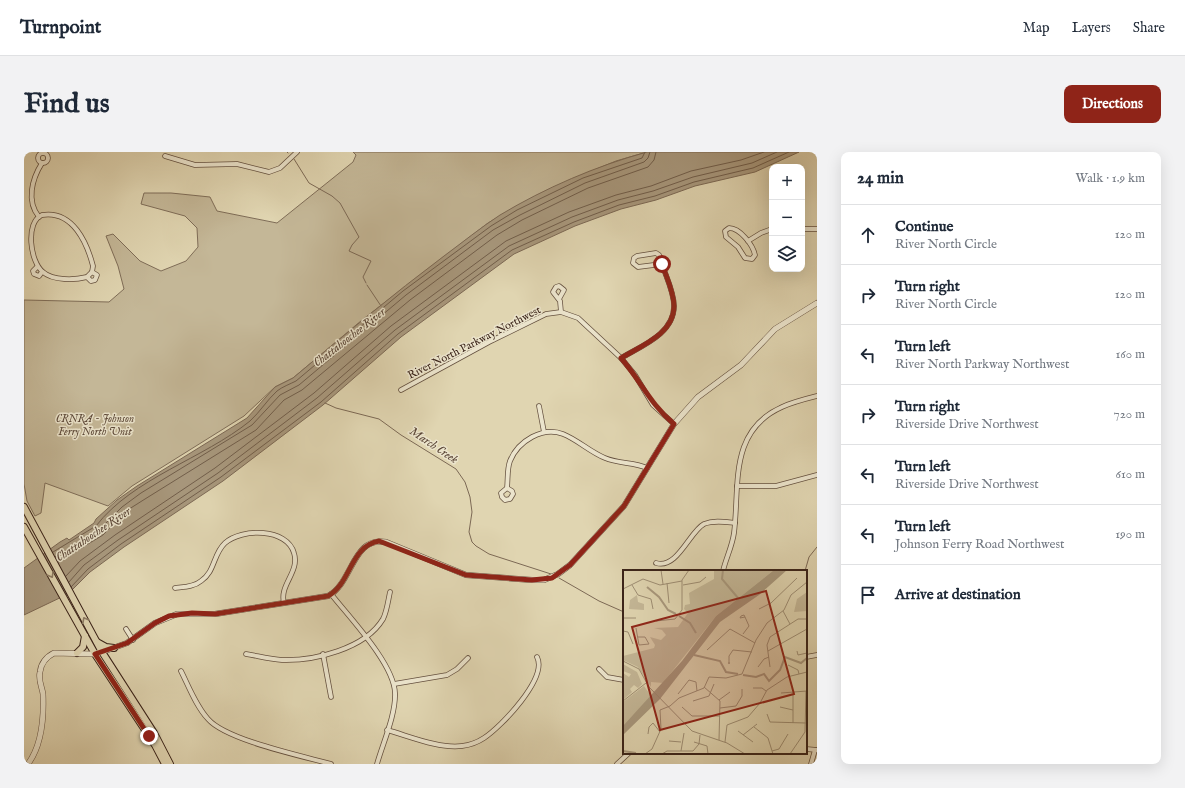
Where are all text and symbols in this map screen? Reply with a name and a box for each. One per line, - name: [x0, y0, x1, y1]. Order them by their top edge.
- text: Turnpoint: [20, 16, 101, 40]
- text: Map: [1023, 19, 1050, 37]
- text: Layers: [1072, 19, 1111, 37]
- text: Share: [1133, 19, 1165, 37]
- button: Directions: [1064, 85, 1161, 123]
- text: Find us: [24, 87, 110, 122]
- map controls: [769, 164, 805, 272]
- button: +: [769, 164, 805, 200]
- text: 24 min: [857, 168, 904, 189]
- text: Walk · 1.9 km: [1076, 170, 1145, 187]
- button: −: [769, 200, 805, 236]
- text: Continue: [895, 217, 953, 236]
- icon: ahead: [857, 224, 879, 246]
- text: 120 m: [1115, 226, 1145, 243]
- button: layers: [769, 236, 805, 272]
- text: River North Circle: [895, 236, 997, 253]
- route start: [653, 255, 671, 273]
- text: Turn right: [895, 277, 960, 296]
- icon: right: [857, 284, 879, 306]
- text: 120 m: [1115, 286, 1145, 303]
- text: River North Circle: [895, 296, 997, 313]
- street label: River North Parkway Northwest: [405, 303, 544, 383]
- water label: Chattahoochee River: [310, 304, 389, 370]
- text: Turn left: [895, 337, 951, 356]
- icon: left: [857, 344, 879, 366]
- text: 160 m: [1115, 346, 1145, 363]
- text: River North Parkway Northwest: [895, 356, 1070, 373]
- text: Turn right: [895, 397, 960, 416]
- icon: right: [857, 404, 879, 426]
- text: 720 m: [1114, 406, 1145, 423]
- park label: CRNRA - Johnson Ferry North Unit: [56, 412, 134, 439]
- text: Riverside Drive Northwest: [895, 416, 1039, 433]
- water label: March Creek: [407, 424, 461, 467]
- text: Turn left: [895, 457, 951, 476]
- icon: left: [857, 464, 879, 486]
- text: 610 m: [1116, 466, 1145, 483]
- text: Riverside Drive Northwest: [895, 476, 1039, 493]
- water label: Chattahoochee River: [53, 503, 134, 565]
- text: Turn left: [895, 517, 951, 536]
- icon: left: [857, 524, 879, 546]
- text: 190 m: [1115, 526, 1145, 543]
- text: Johnson Ferry Road Northwest: [895, 536, 1064, 553]
- inset map: [623, 570, 807, 754]
- one-way arrow: [46, 571, 54, 578]
- icon: arrive: [857, 584, 879, 606]
- text: Arrive at destination: [895, 585, 1021, 604]
- one-way arrow: [82, 617, 90, 624]
- route end: [140, 727, 158, 745]

